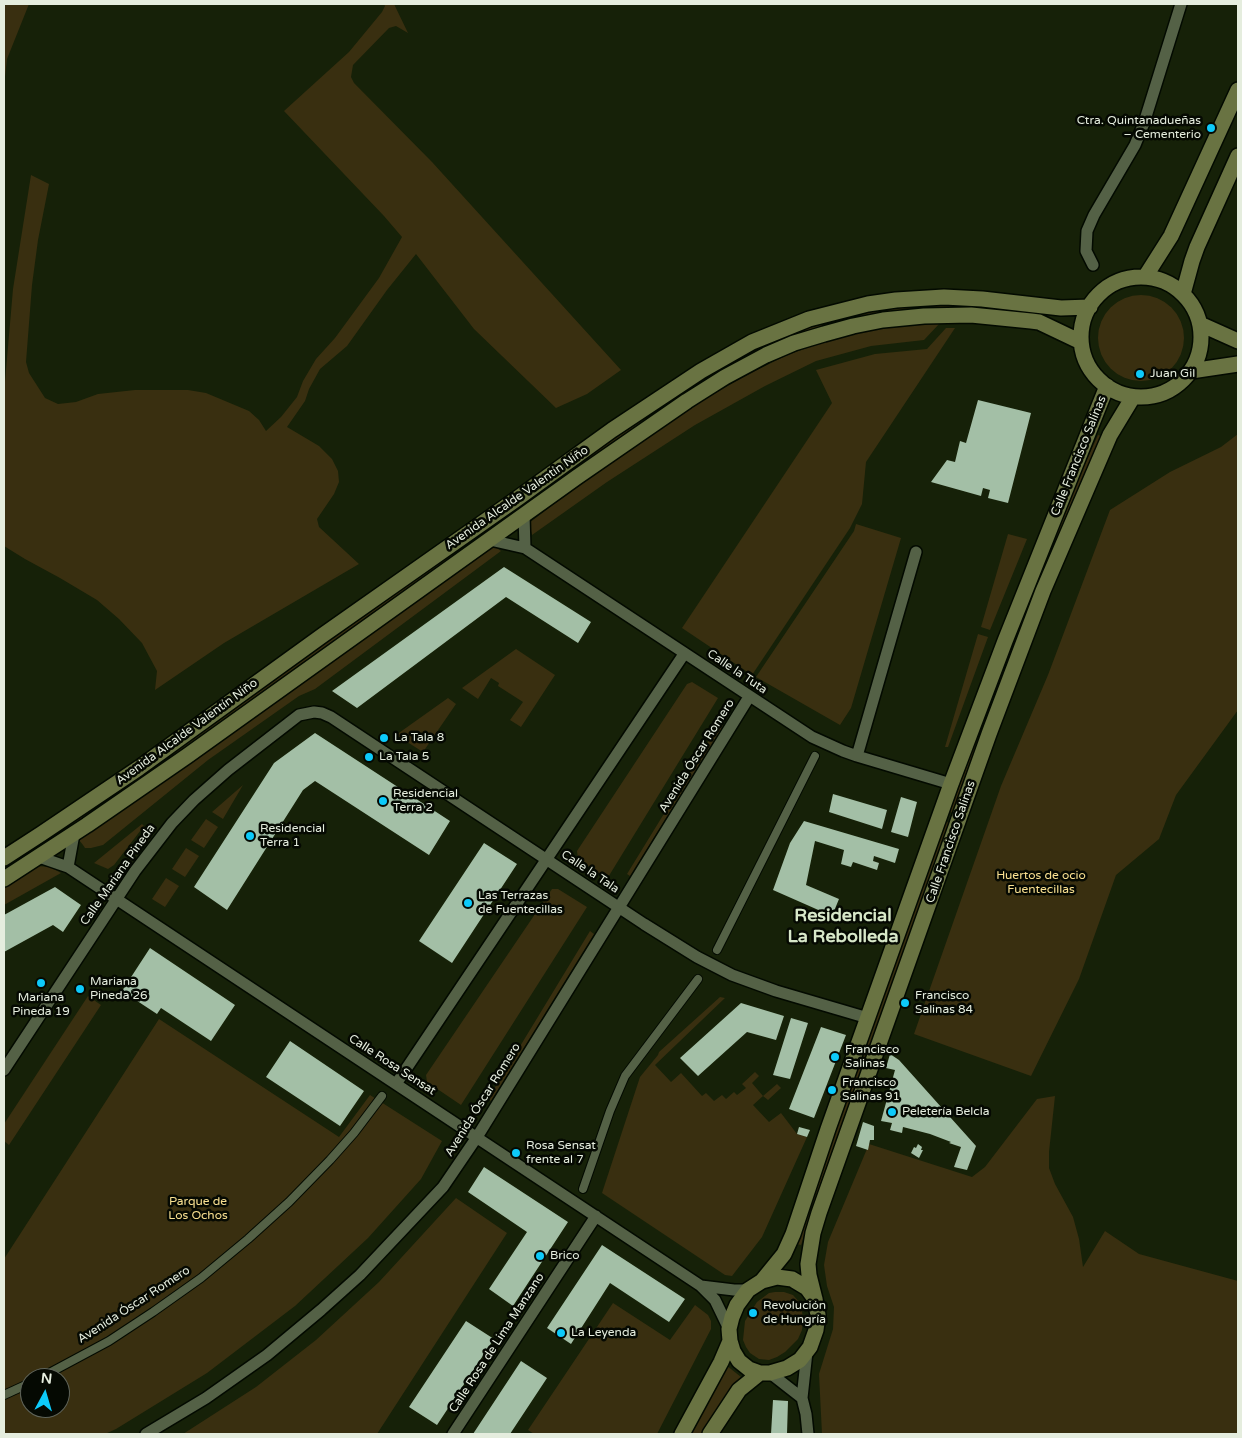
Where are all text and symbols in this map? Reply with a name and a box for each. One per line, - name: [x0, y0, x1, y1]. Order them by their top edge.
- place label: Ctra. Quintanadueñas – Cementerio: [1077, 114, 1201, 142]
- marker: Ctra. Quintanadueñas – Cementerio: [1205, 122, 1217, 134]
- place label: Juan Gil: [1150, 367, 1195, 381]
- marker: Juan Gil: [1134, 368, 1146, 380]
- street label: Calle Francisco Salinas: [1048, 394, 1110, 518]
- street label: Avenida Alcalde Valentín Niño: [443, 443, 591, 553]
- street label: Calle la Tuta: [704, 647, 770, 697]
- street label: Avenida Alcalde Valentín Niño: [113, 676, 261, 788]
- street label: Avenida Óscar Romero: [656, 697, 738, 815]
- place label: La Tala 8: [394, 731, 444, 745]
- marker: La Tala 8: [378, 732, 390, 744]
- place label: La Tala 5: [379, 750, 429, 764]
- marker: La Tala 5: [363, 751, 375, 763]
- street label: Calle Francisco Salinas: [923, 779, 979, 905]
- place label: Residencial Terra 2: [393, 787, 458, 815]
- marker: Residencial Terra 2: [377, 795, 389, 807]
- street label: Calle Mariana Pineda: [78, 822, 158, 928]
- place label: Residencial Terra 1: [260, 822, 325, 850]
- marker: Residencial Terra 1: [244, 830, 256, 842]
- street label: Calle la Tala: [558, 847, 622, 897]
- park label: Huertos de ocio Fuentecillas: [996, 869, 1086, 897]
- place label: Las Terrazas de Fuentecillas: [478, 889, 563, 917]
- marker: Las Terrazas de Fuentecillas: [462, 897, 474, 909]
- district label: Residencial La Rebolleda: [787, 905, 899, 948]
- place label: Mariana Pineda 26: [90, 975, 148, 1003]
- marker: Mariana Pineda 19: [35, 977, 47, 989]
- marker: Mariana Pineda 26: [74, 983, 86, 995]
- place label: Francisco Salinas 84: [915, 989, 973, 1017]
- place label: Mariana Pineda 19: [12, 991, 70, 1019]
- marker: Francisco Salinas 84: [899, 997, 911, 1009]
- street label: Calle Rosa Sensat: [346, 1031, 438, 1099]
- street label: Avenida Óscar Romero: [442, 1041, 524, 1159]
- place label: Francisco Salinas: [845, 1043, 899, 1071]
- marker: Francisco Salinas: [829, 1051, 841, 1063]
- place label: Francisco Salinas 91: [842, 1076, 900, 1104]
- marker: Francisco Salinas 91: [826, 1084, 838, 1096]
- place label: Peletería Belcla: [902, 1105, 989, 1119]
- marker: Peletería Belcla: [886, 1106, 898, 1118]
- place label: Rosa Sensat frente al 7: [526, 1139, 596, 1167]
- marker: Rosa Sensat frente al 7: [510, 1147, 522, 1159]
- park label: Parque de Los Ochos: [168, 1195, 228, 1223]
- place label: Brico: [550, 1249, 579, 1263]
- marker: Brico: [534, 1250, 546, 1262]
- street label: Avenida Óscar Romero: [75, 1263, 193, 1347]
- street label: Calle Rosa de Lima Manzano: [446, 1270, 548, 1416]
- place label: Revolución de Hungría: [763, 1299, 826, 1327]
- marker: Revolución de Hungría: [747, 1307, 759, 1319]
- place label: La Leyenda: [571, 1326, 636, 1340]
- marker: La Leyenda: [555, 1327, 567, 1339]
- north arrow: [20, 1368, 70, 1418]
- text: N: [40, 1370, 53, 1388]

